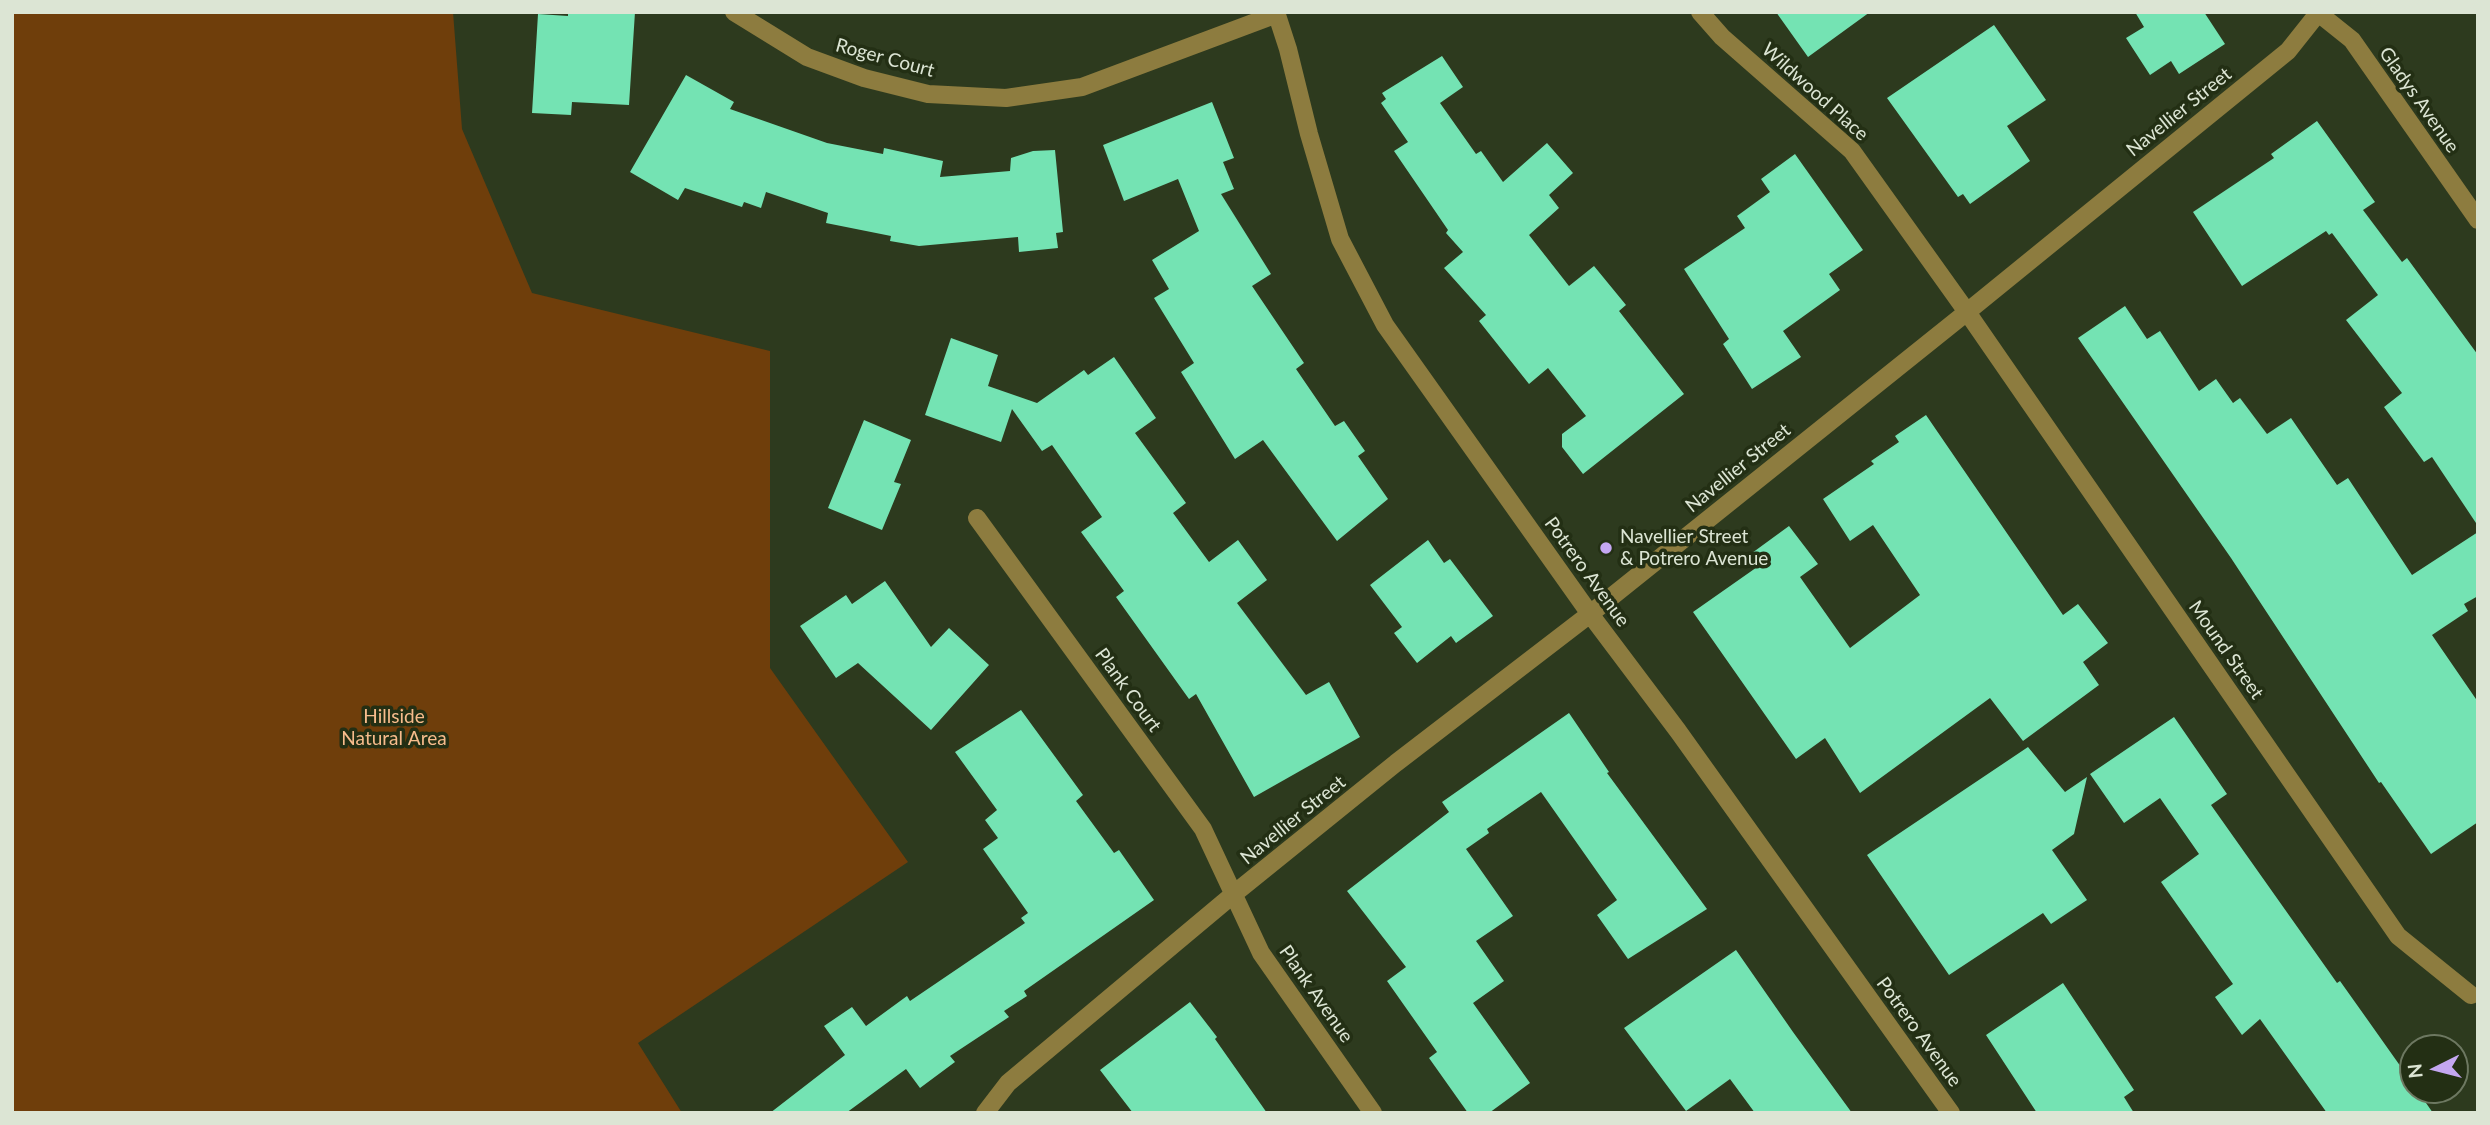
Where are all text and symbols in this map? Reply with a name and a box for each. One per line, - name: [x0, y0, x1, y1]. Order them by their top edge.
- street label: Roger Court: [833, 34, 937, 82]
- street label: Wildwood Place: [1757, 38, 1873, 146]
- street label: Gladys Avenue: [2374, 43, 2464, 157]
- street label: Navellier Street: [2122, 63, 2236, 161]
- street label: Navellier Street: [1681, 419, 1795, 517]
- street label: Potrero Avenue: [1540, 513, 1634, 631]
- place label: Navellier Street & Potrero Avenue: [1620, 526, 1768, 570]
- marker: Navellier Street & Potrero Avenue: [1598, 540, 1614, 556]
- street label: Mound Street: [2184, 596, 2268, 704]
- street label: Plank Court: [1090, 644, 1166, 736]
- park label: Hillside Natural Area: [341, 706, 447, 750]
- street label: Navellier Street: [1236, 771, 1350, 869]
- street label: Plank Avenue: [1274, 941, 1358, 1047]
- street label: Potrero Avenue: [1872, 973, 1966, 1091]
- north arrow: [2399, 1034, 2469, 1104]
- text: N: [2402, 1063, 2427, 1080]

